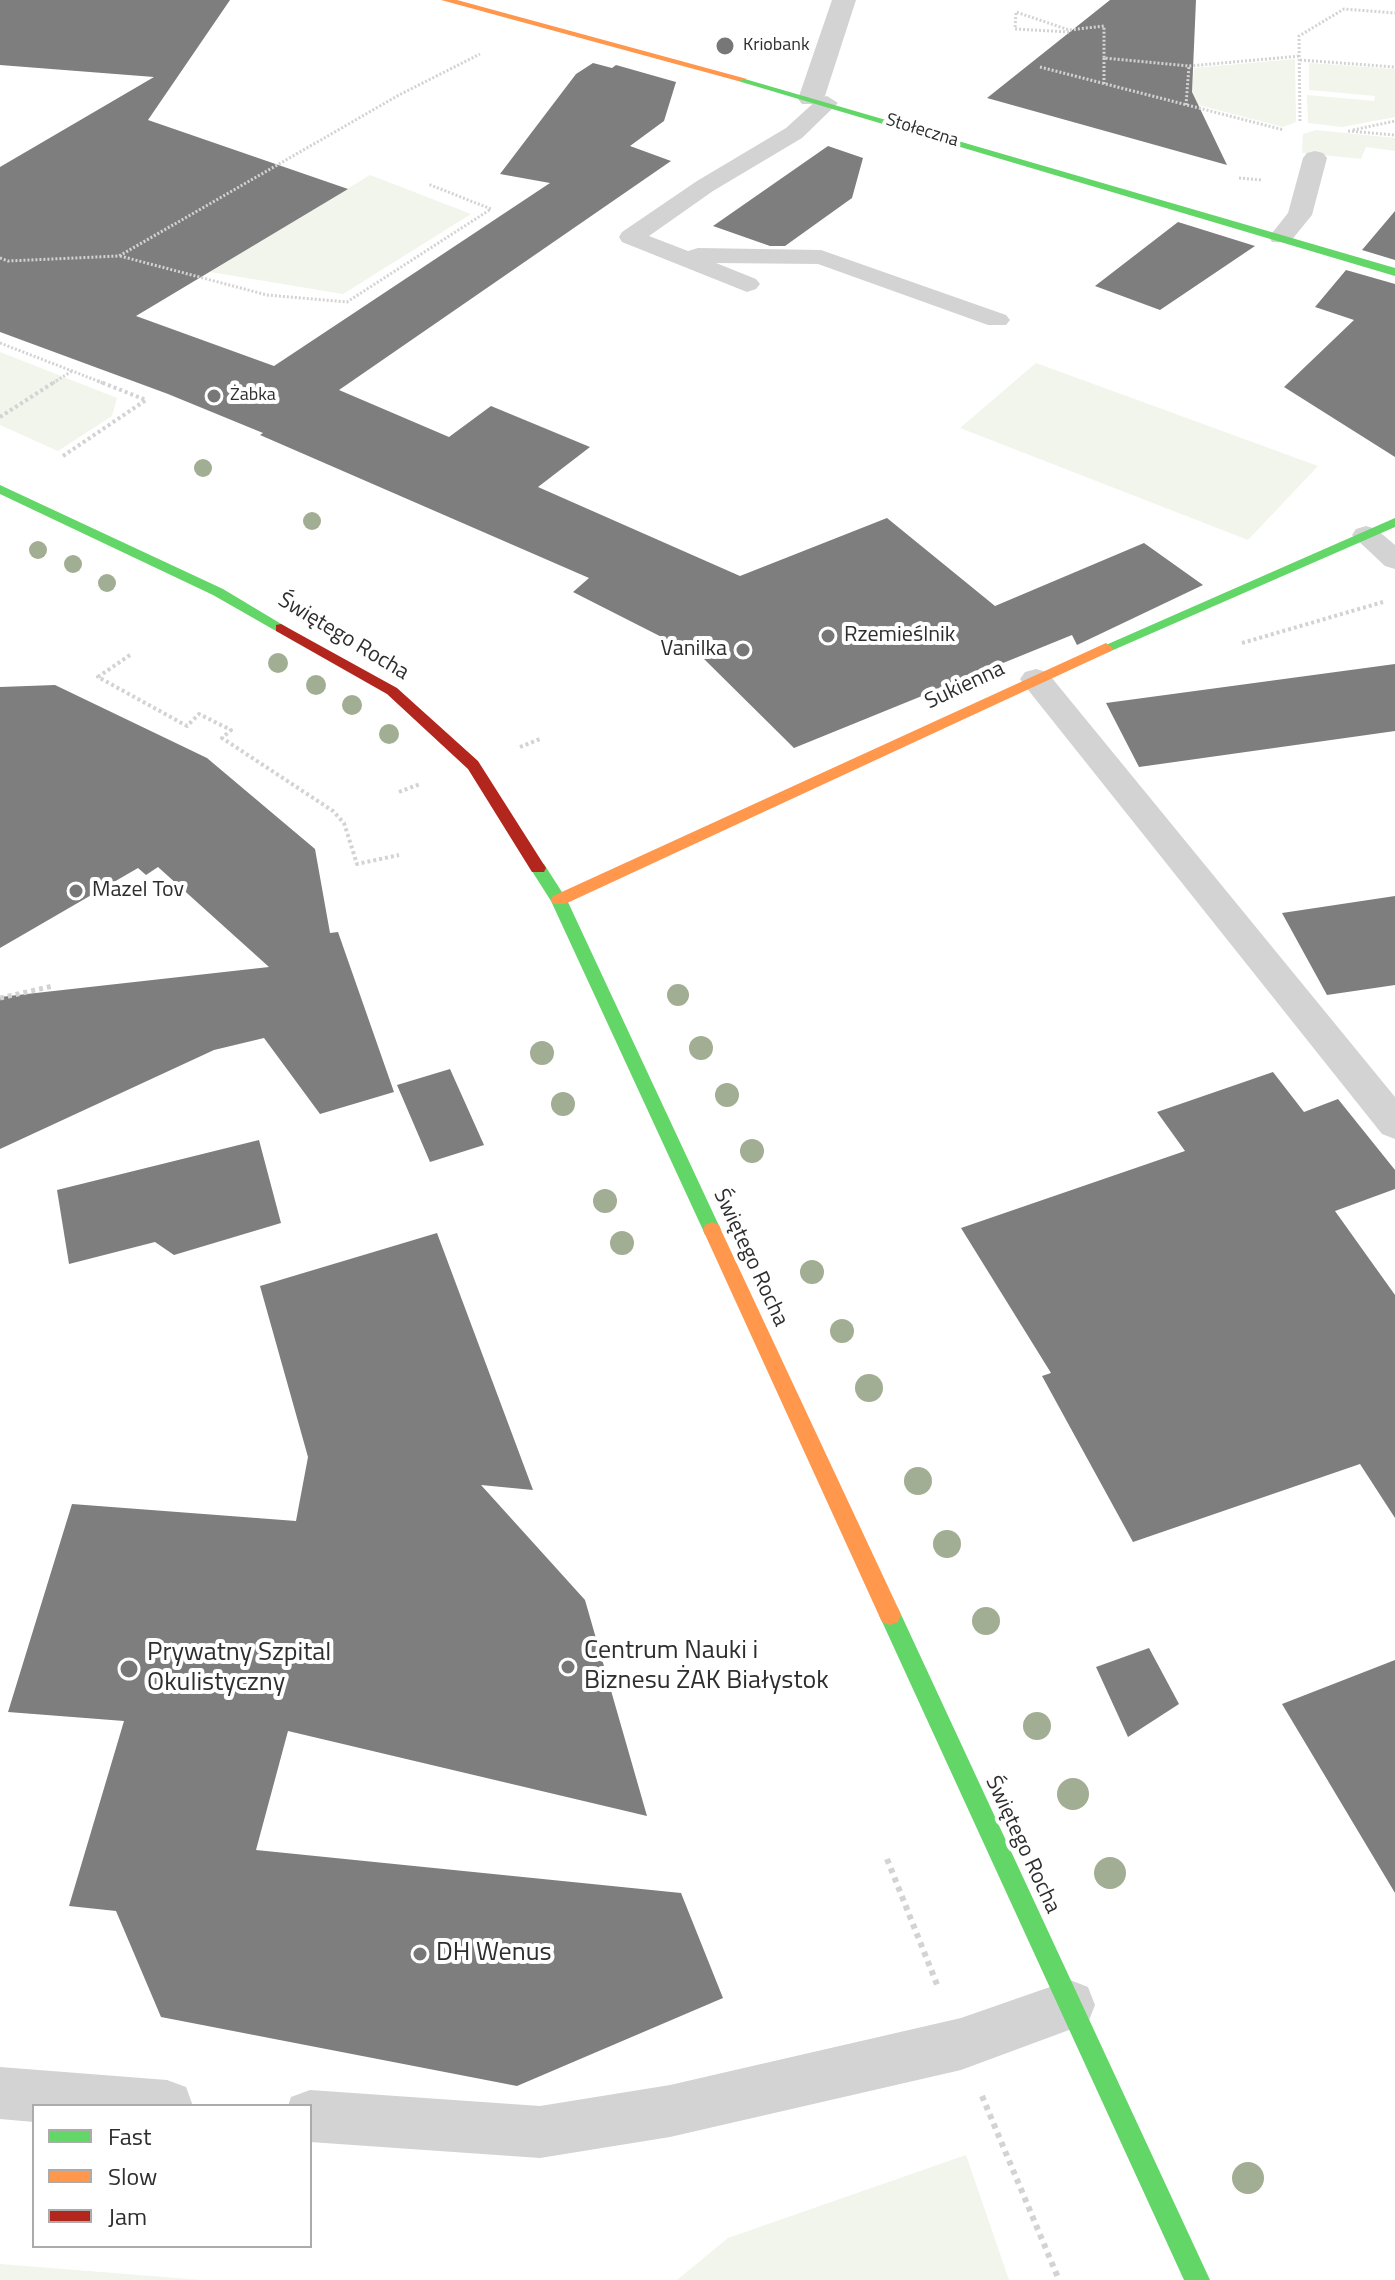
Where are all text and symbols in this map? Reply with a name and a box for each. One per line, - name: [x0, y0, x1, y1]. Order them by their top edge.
- marker: Kriobank: [714, 35, 736, 57]
- place label: Kriobank: [743, 35, 810, 57]
- street label: Stołeczna: [883, 110, 961, 152]
- place label: Żabka: [230, 385, 276, 407]
- marker: Żabka: [205, 387, 223, 405]
- street label: Świętego Rocha: [273, 587, 413, 687]
- place label: Rzemieślnik: [844, 623, 955, 649]
- marker: Rzemieślnik: [819, 627, 837, 645]
- place label: Vanilka: [661, 637, 727, 663]
- marker: Vanilka: [734, 641, 752, 659]
- street label: Sukienna: [921, 656, 1009, 716]
- place label: Mazel Tov: [92, 878, 184, 904]
- marker: Mazel Tov: [67, 882, 85, 900]
- street label: Świętego Rocha: [707, 1185, 793, 1331]
- place label: Centrum Nauki i Biznesu ŻAK Białystok: [584, 1636, 829, 1698]
- place label: Prywatny Szpital Okulistyczny: [147, 1638, 331, 1700]
- marker: Prywatny Szpital Okulistyczny: [118, 1658, 140, 1680]
- marker: Centrum Nauki i Biznesu ŻAK Białystok: [559, 1658, 577, 1676]
- street label: Świętego Rocha: [979, 1772, 1065, 1918]
- place label: DH Wenus: [436, 1938, 552, 1970]
- marker: DH Wenus: [411, 1945, 429, 1963]
- legend: [32, 2104, 312, 2248]
- text: Fast: [108, 2118, 151, 2154]
- text: Slow: [108, 2158, 157, 2194]
- text: Jam: [108, 2198, 147, 2234]

